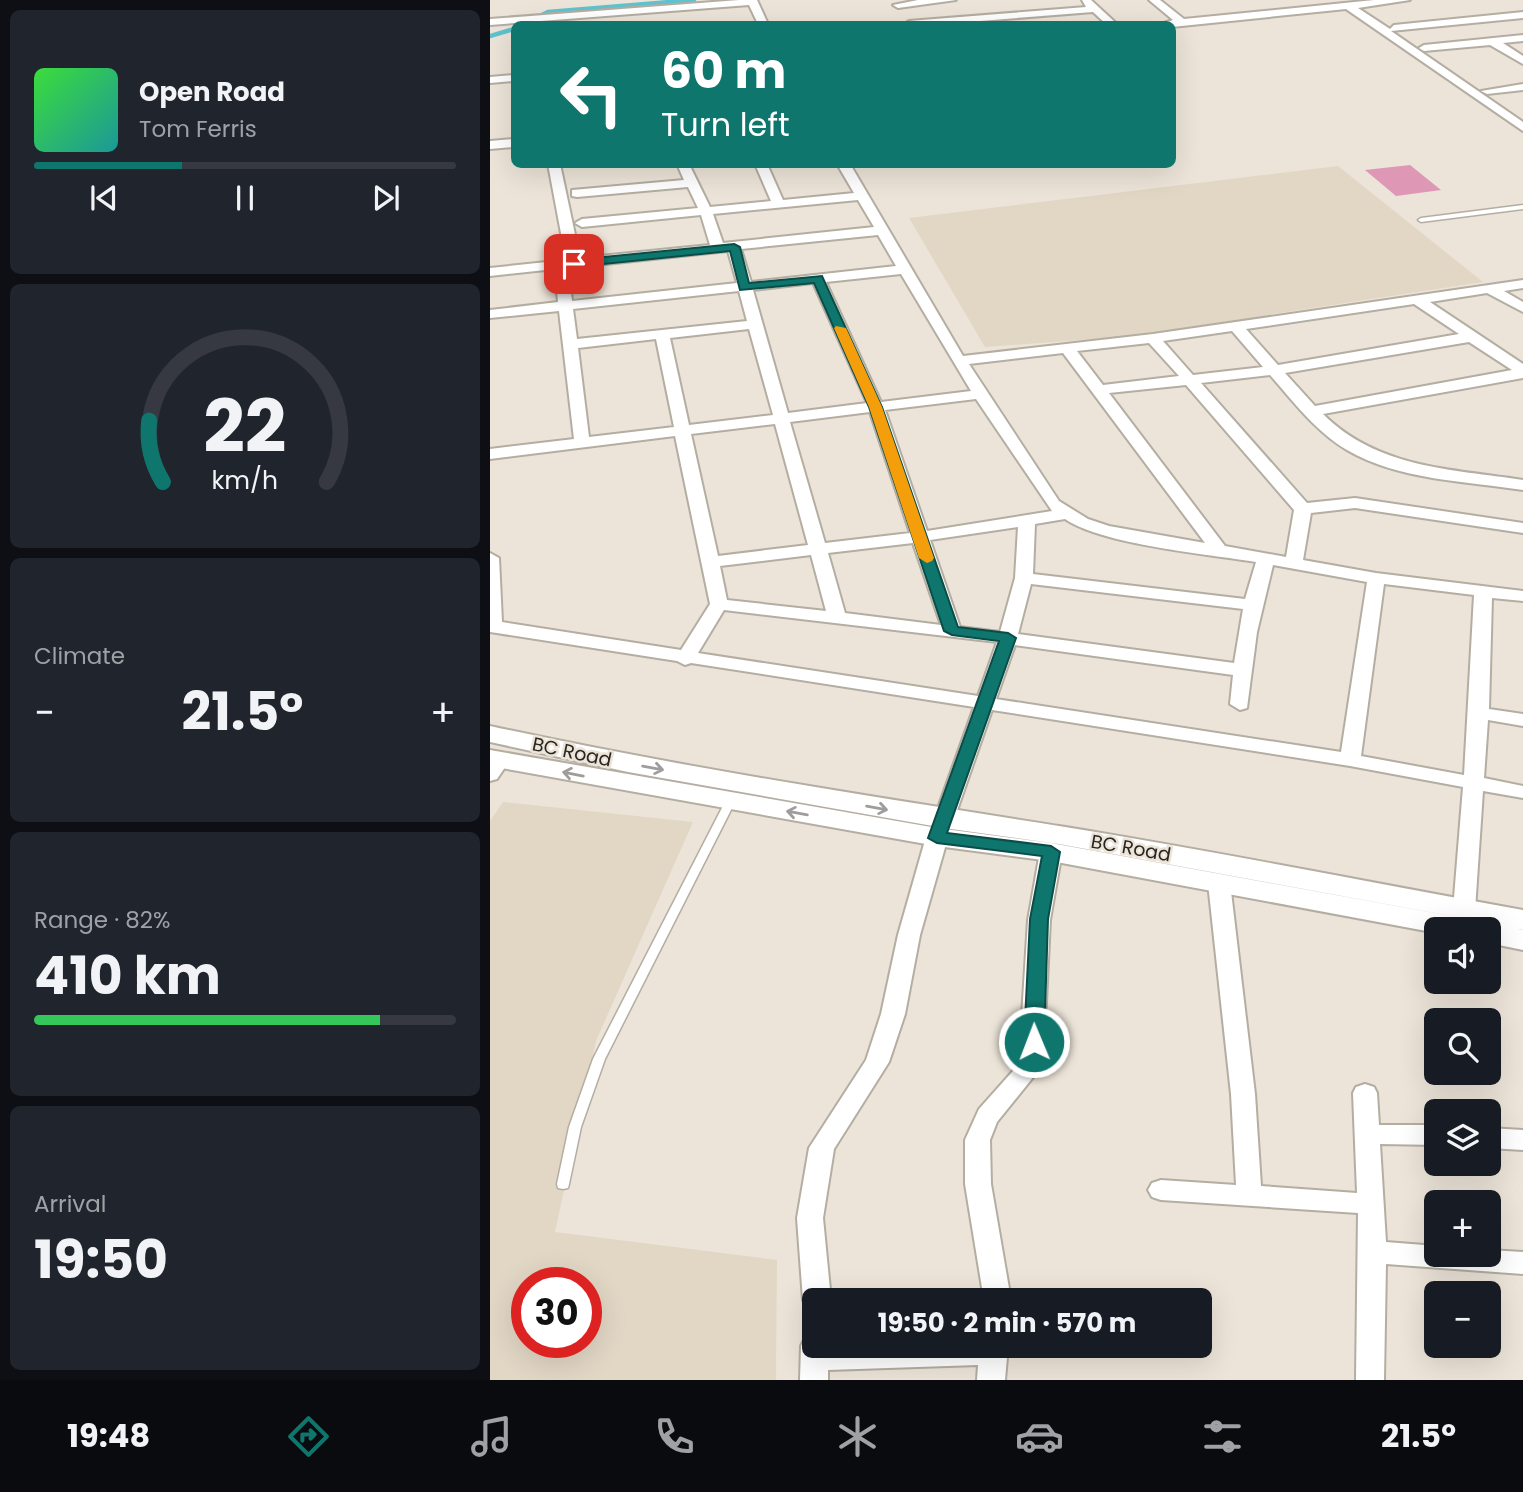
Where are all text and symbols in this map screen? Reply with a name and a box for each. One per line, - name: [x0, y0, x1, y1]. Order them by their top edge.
- text: 60 m: [661, 37, 786, 105]
- icon: left: [546, 49, 637, 140]
- text: Open Road: [139, 74, 285, 110]
- text: Turn left: [661, 102, 790, 147]
- text: Tom Ferris: [139, 113, 257, 145]
- icon: previous: [85, 179, 123, 217]
- icon: pause: [226, 179, 264, 217]
- icon: next: [367, 179, 405, 217]
- pin: [544, 234, 604, 294]
- icon: arrive: [555, 245, 593, 283]
- text: 22: [203, 376, 287, 477]
- text: km/h: [212, 463, 278, 498]
- text: Climate: [34, 640, 125, 672]
- text: 21.5°: [182, 675, 303, 748]
- text: −: [34, 686, 55, 739]
- text: +: [430, 686, 456, 739]
- street label: BC Road: [530, 730, 614, 774]
- one-way arrow: [641, 762, 664, 775]
- one-way arrow: [562, 766, 585, 780]
- one-way arrow: [865, 801, 888, 815]
- one-way arrow: [786, 806, 809, 819]
- street label: BC Road: [1089, 828, 1173, 868]
- text: Range · 82%: [34, 904, 170, 936]
- map controls: [1424, 917, 1501, 1358]
- button: sound: [1424, 917, 1501, 994]
- text: 410 km: [34, 939, 221, 1012]
- position arrow: [997, 1005, 1071, 1079]
- button: search: [1424, 1008, 1501, 1085]
- button: layers: [1424, 1099, 1501, 1176]
- text: Arrival: [34, 1188, 106, 1220]
- button: +: [1424, 1190, 1501, 1267]
- text: 19:50: [34, 1223, 168, 1296]
- speed limit sign: 30: [511, 1267, 602, 1358]
- button: −: [1424, 1281, 1501, 1358]
- text: 19:50 · 2 min · 570 m: [878, 1305, 1136, 1341]
- icon: directions: [284, 1412, 333, 1461]
- icon: music: [467, 1412, 516, 1461]
- icon: phone: [650, 1412, 699, 1461]
- icon: climate: [833, 1412, 882, 1461]
- icon: car: [1015, 1412, 1064, 1461]
- icon: filters: [1198, 1412, 1247, 1461]
- text: 19:48: [67, 1413, 150, 1458]
- text: 21.5°: [1381, 1413, 1456, 1458]

